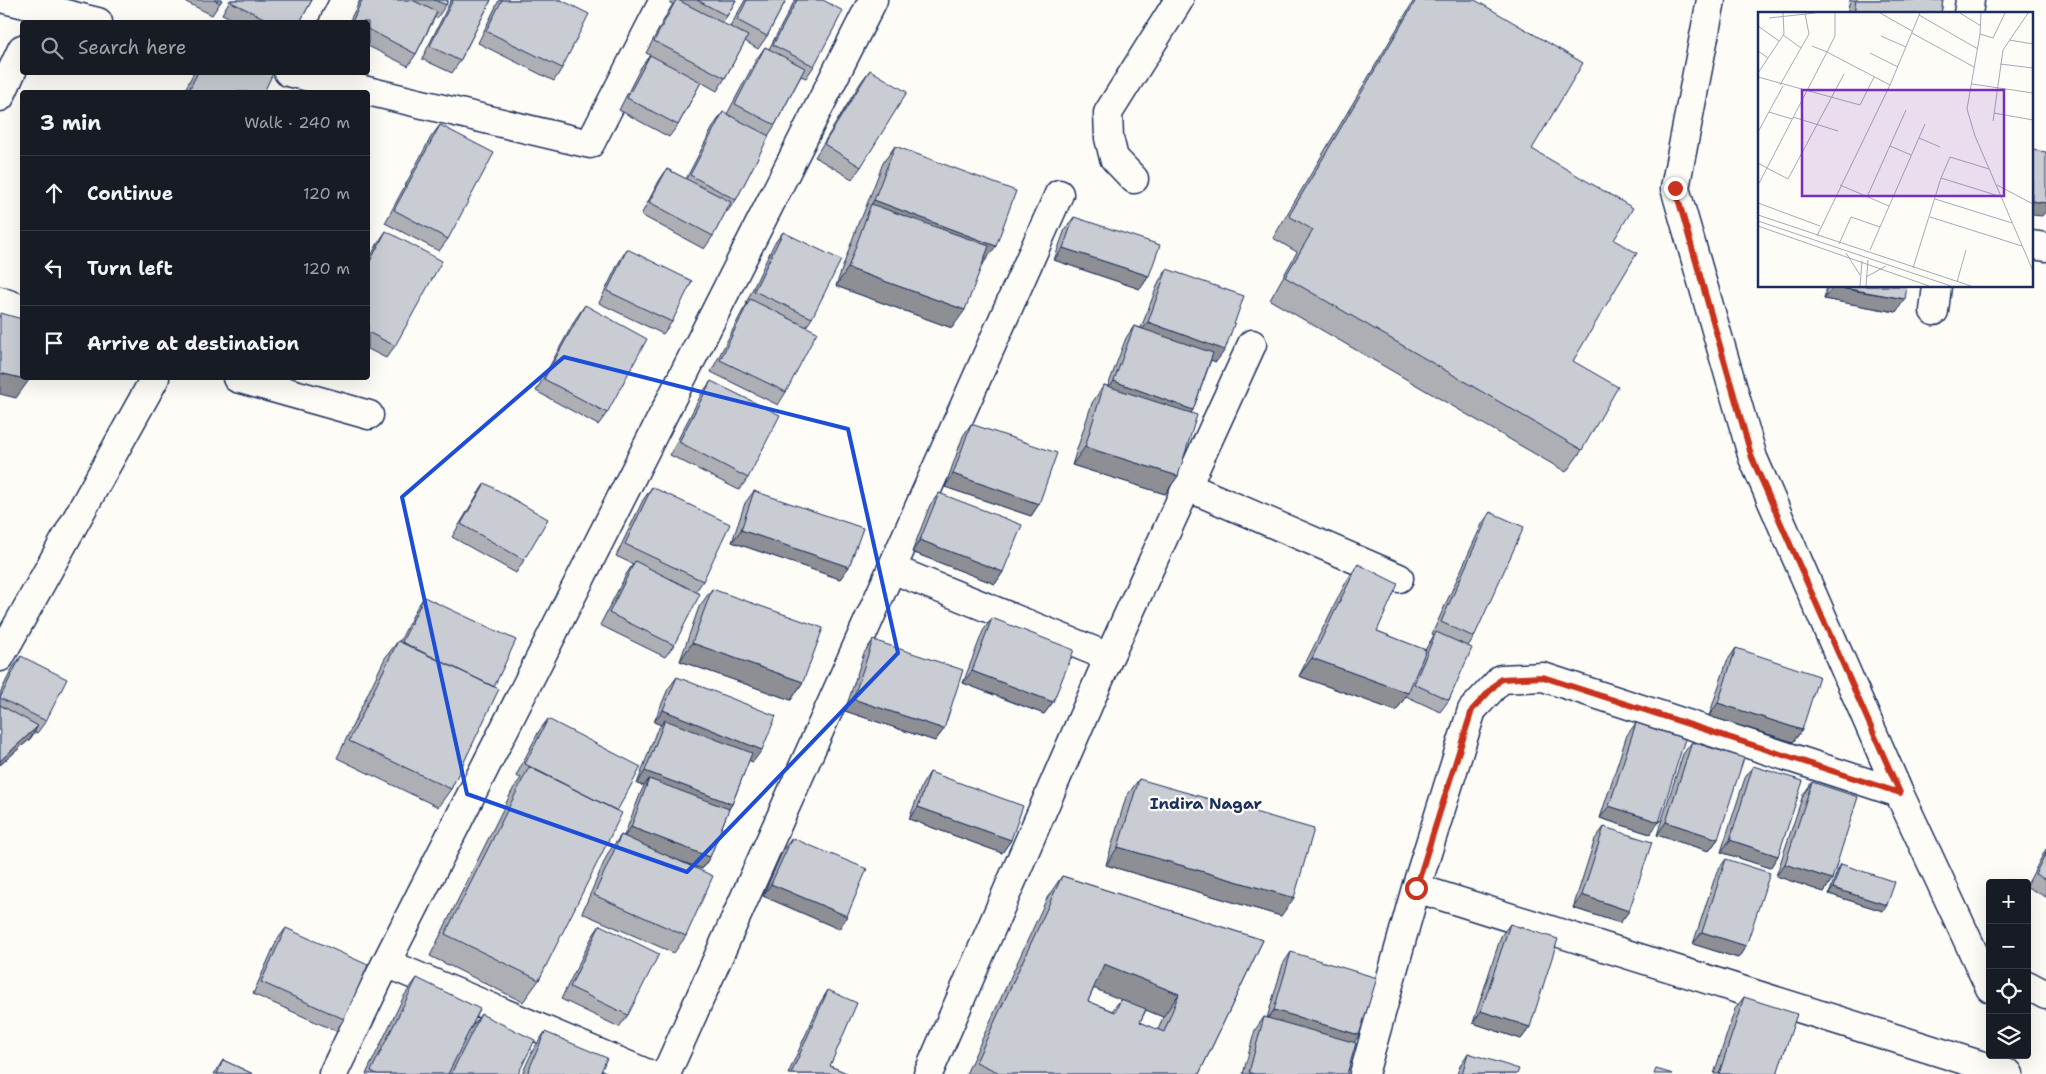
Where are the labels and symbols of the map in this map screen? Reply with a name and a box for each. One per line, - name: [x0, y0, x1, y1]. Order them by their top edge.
- inset map: [1758, 12, 2034, 288]
- route end: [1664, 177, 1687, 200]
- district label: Indira Nagar: [1150, 793, 1263, 814]
- route start: [1405, 877, 1428, 900]

